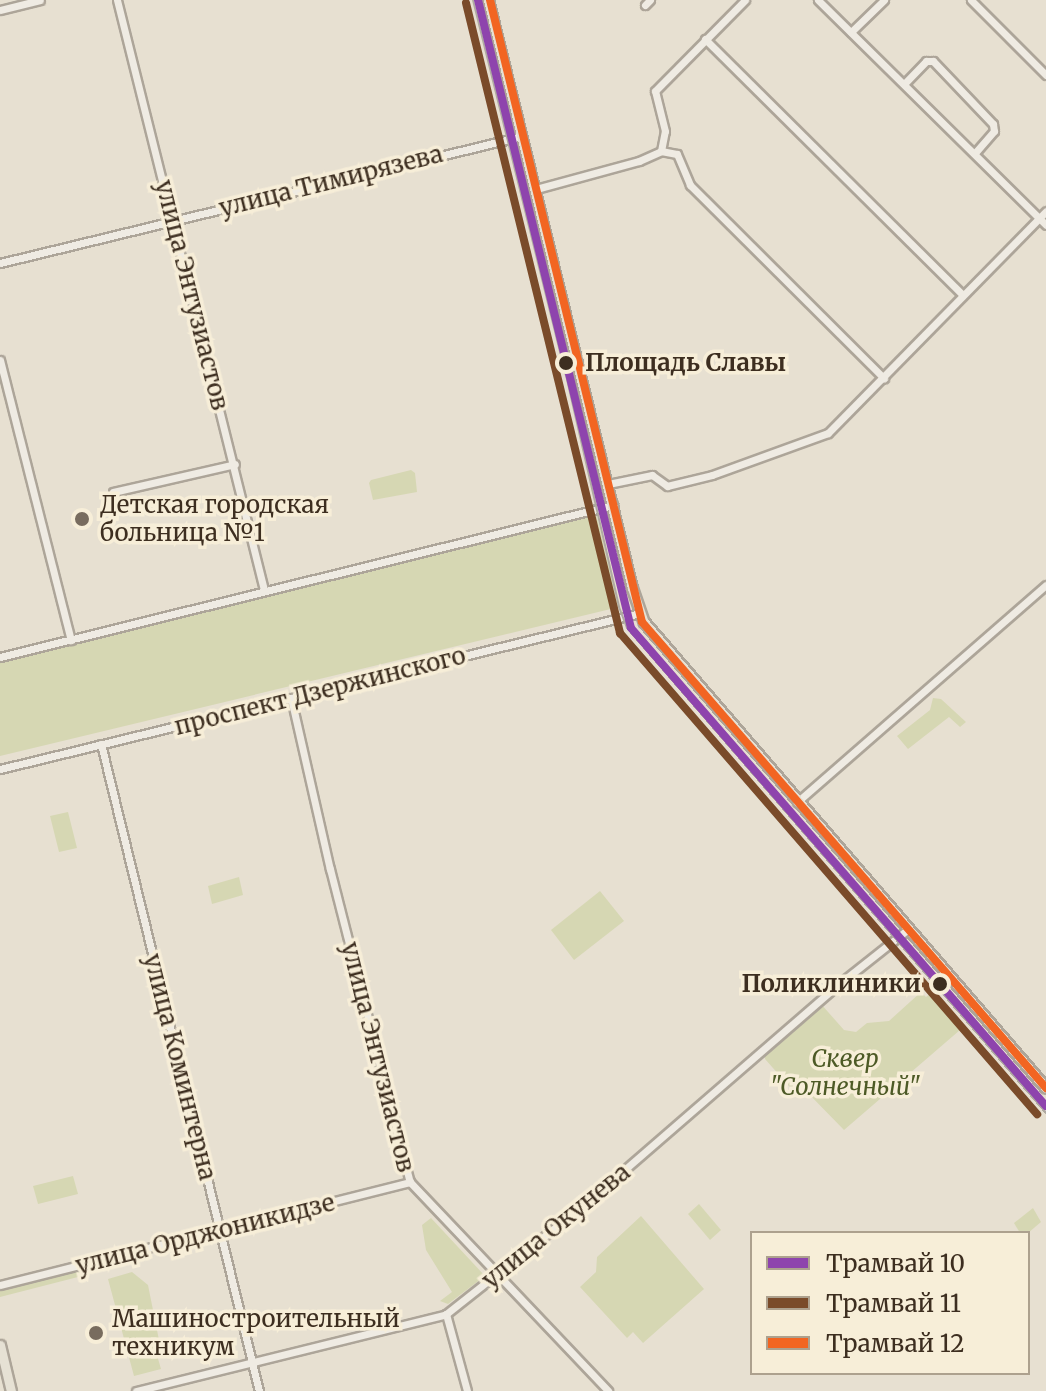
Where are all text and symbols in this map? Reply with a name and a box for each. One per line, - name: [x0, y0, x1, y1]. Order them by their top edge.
- street label: улица Тимирязева: [216, 139, 446, 223]
- street label: улица Энтузиастов: [149, 177, 235, 413]
- place label: Площадь Славы: [585, 349, 786, 377]
- marker: Площадь Славы: [554, 351, 578, 375]
- place label: Детская городская больница №1: [100, 491, 329, 547]
- marker: Детская городская больница №1: [71, 508, 93, 530]
- street label: проспект Дзержинского: [171, 641, 469, 741]
- street label: улица Энтузиастов: [335, 939, 421, 1175]
- street label: улица Коминтерна: [138, 951, 222, 1183]
- place label: Поликлиники: [741, 970, 921, 998]
- marker: Поликлиники: [928, 972, 952, 996]
- park label: Сквер "Солнечный": [770, 1045, 920, 1101]
- street label: улица Окунева: [476, 1158, 636, 1294]
- street label: улица Орджоникидзе: [73, 1188, 337, 1280]
- legend: [750, 1231, 1030, 1375]
- text: Трамвай 10: [826, 1248, 965, 1279]
- text: Трамвай 11: [826, 1288, 961, 1319]
- place label: Машиностроительный техникум: [112, 1305, 400, 1361]
- marker: Машиностроительный техникум: [87, 1324, 105, 1342]
- text: Трамвай 12: [826, 1328, 965, 1359]

